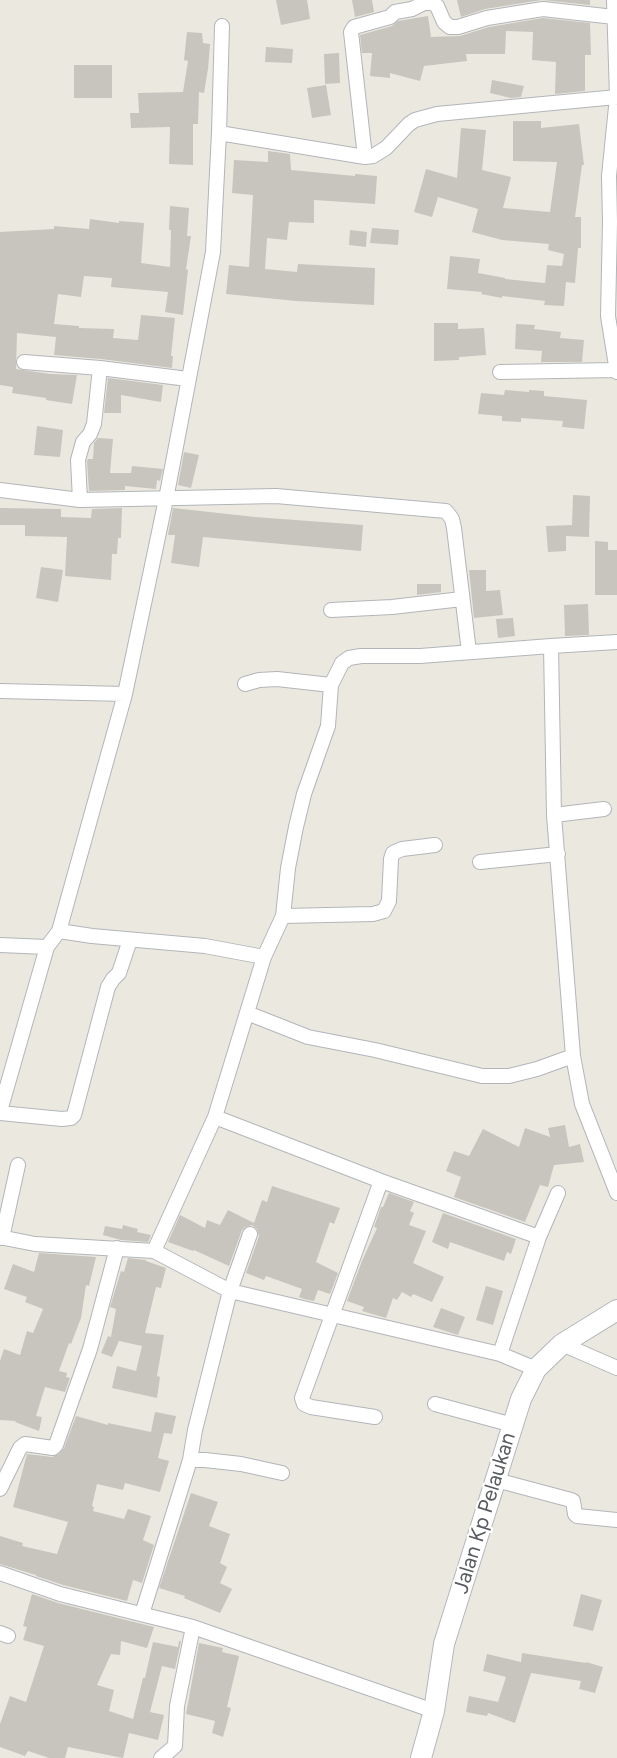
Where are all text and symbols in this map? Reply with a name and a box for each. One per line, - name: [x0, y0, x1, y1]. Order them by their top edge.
- street label: Jalan Kp Pelaukan: [449, 1429, 521, 1597]

